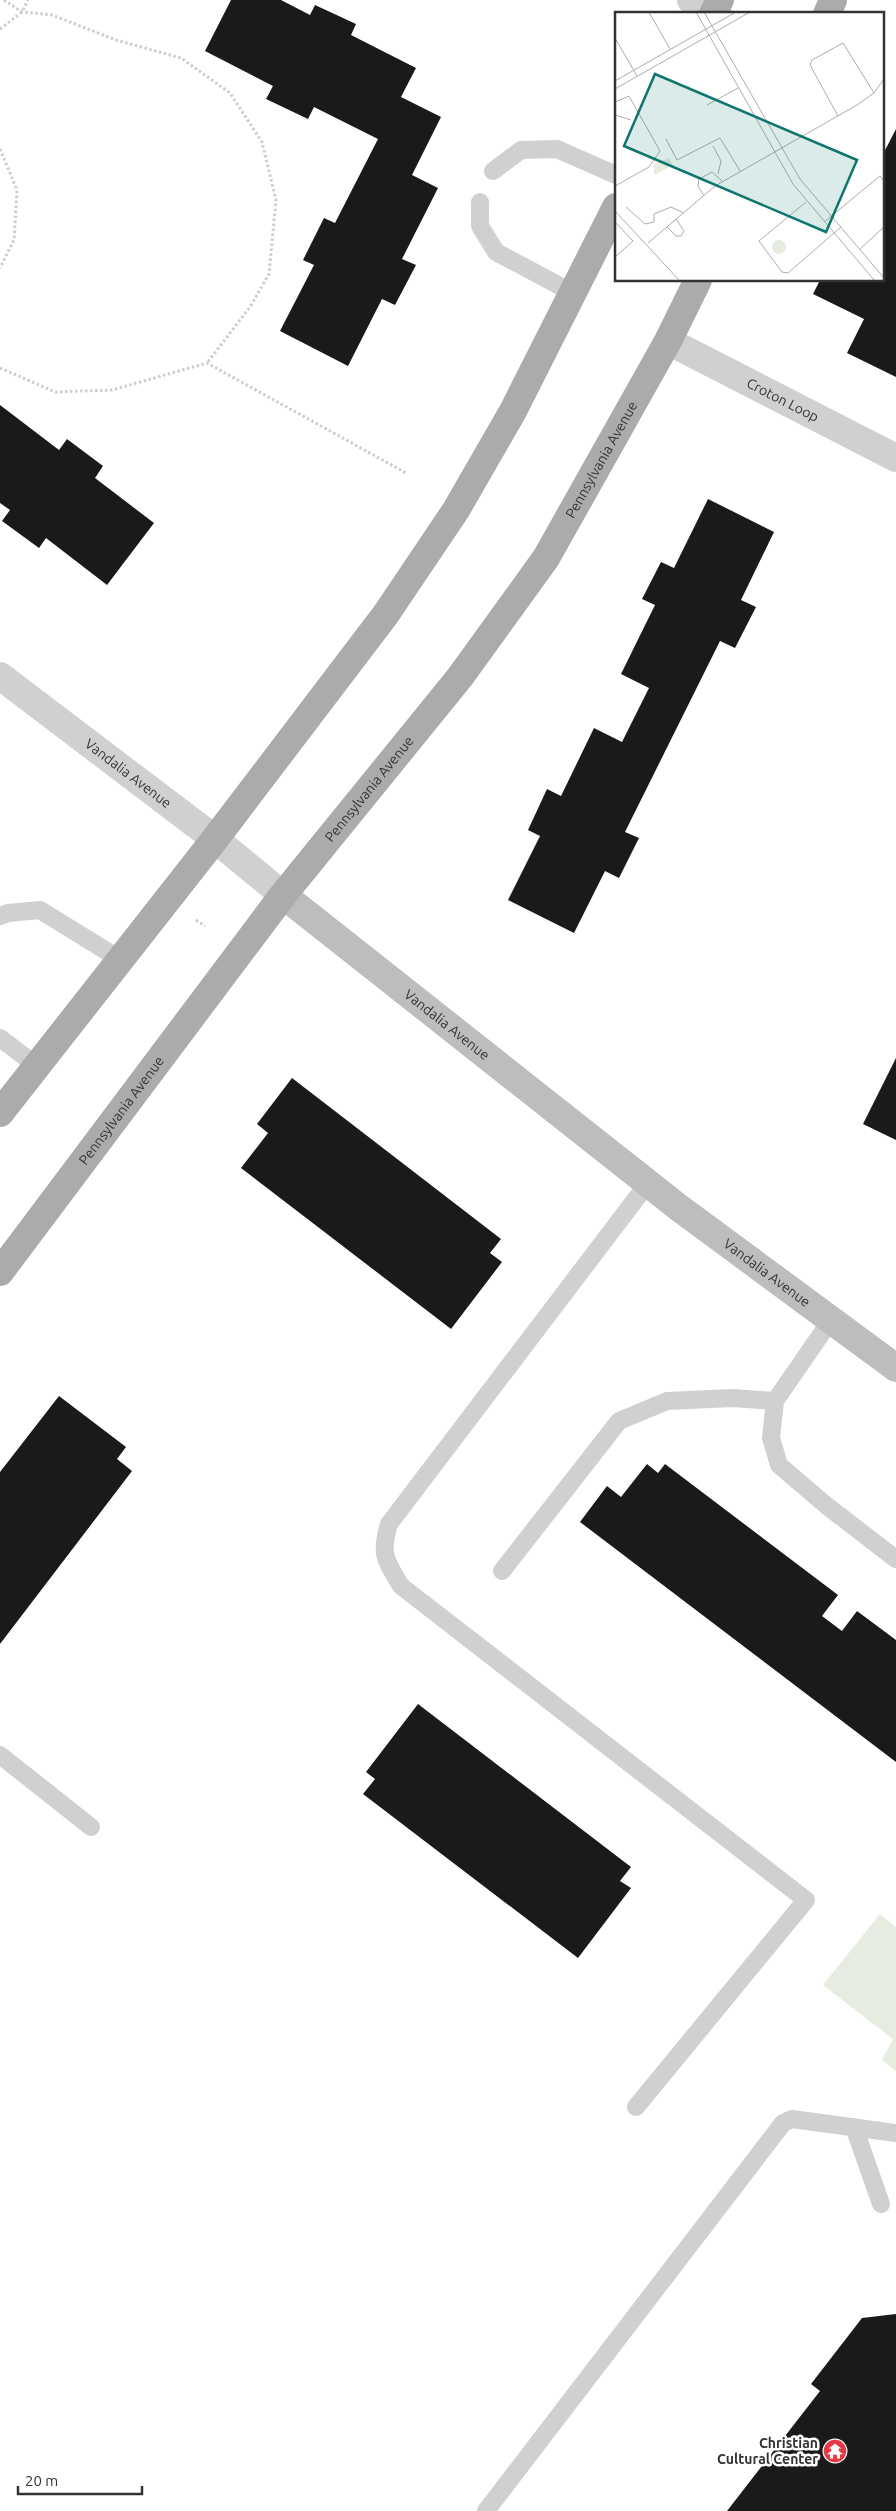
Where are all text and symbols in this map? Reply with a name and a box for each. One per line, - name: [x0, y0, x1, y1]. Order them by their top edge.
- inset map: [615, 12, 884, 281]
- street label: Croton Loop: [744, 375, 821, 425]
- street label: Pennsylvania Avenue: [562, 398, 641, 521]
- street label: Pennsylvania Avenue: [321, 733, 417, 845]
- street label: Vandalia Avenue: [82, 735, 175, 811]
- street label: Vandalia Avenue: [401, 986, 493, 1063]
- street label: Pennsylvania Avenue: [75, 1053, 167, 1168]
- street label: Vandalia Avenue: [720, 1235, 814, 1310]
- place label: Christian Cultural Center: [717, 2435, 818, 2467]
- temple icon: Christian Cultural Center: [822, 2438, 848, 2464]
- scale bar: [18, 2464, 141, 2496]
- text: 20 m: [25, 2472, 58, 2489]

